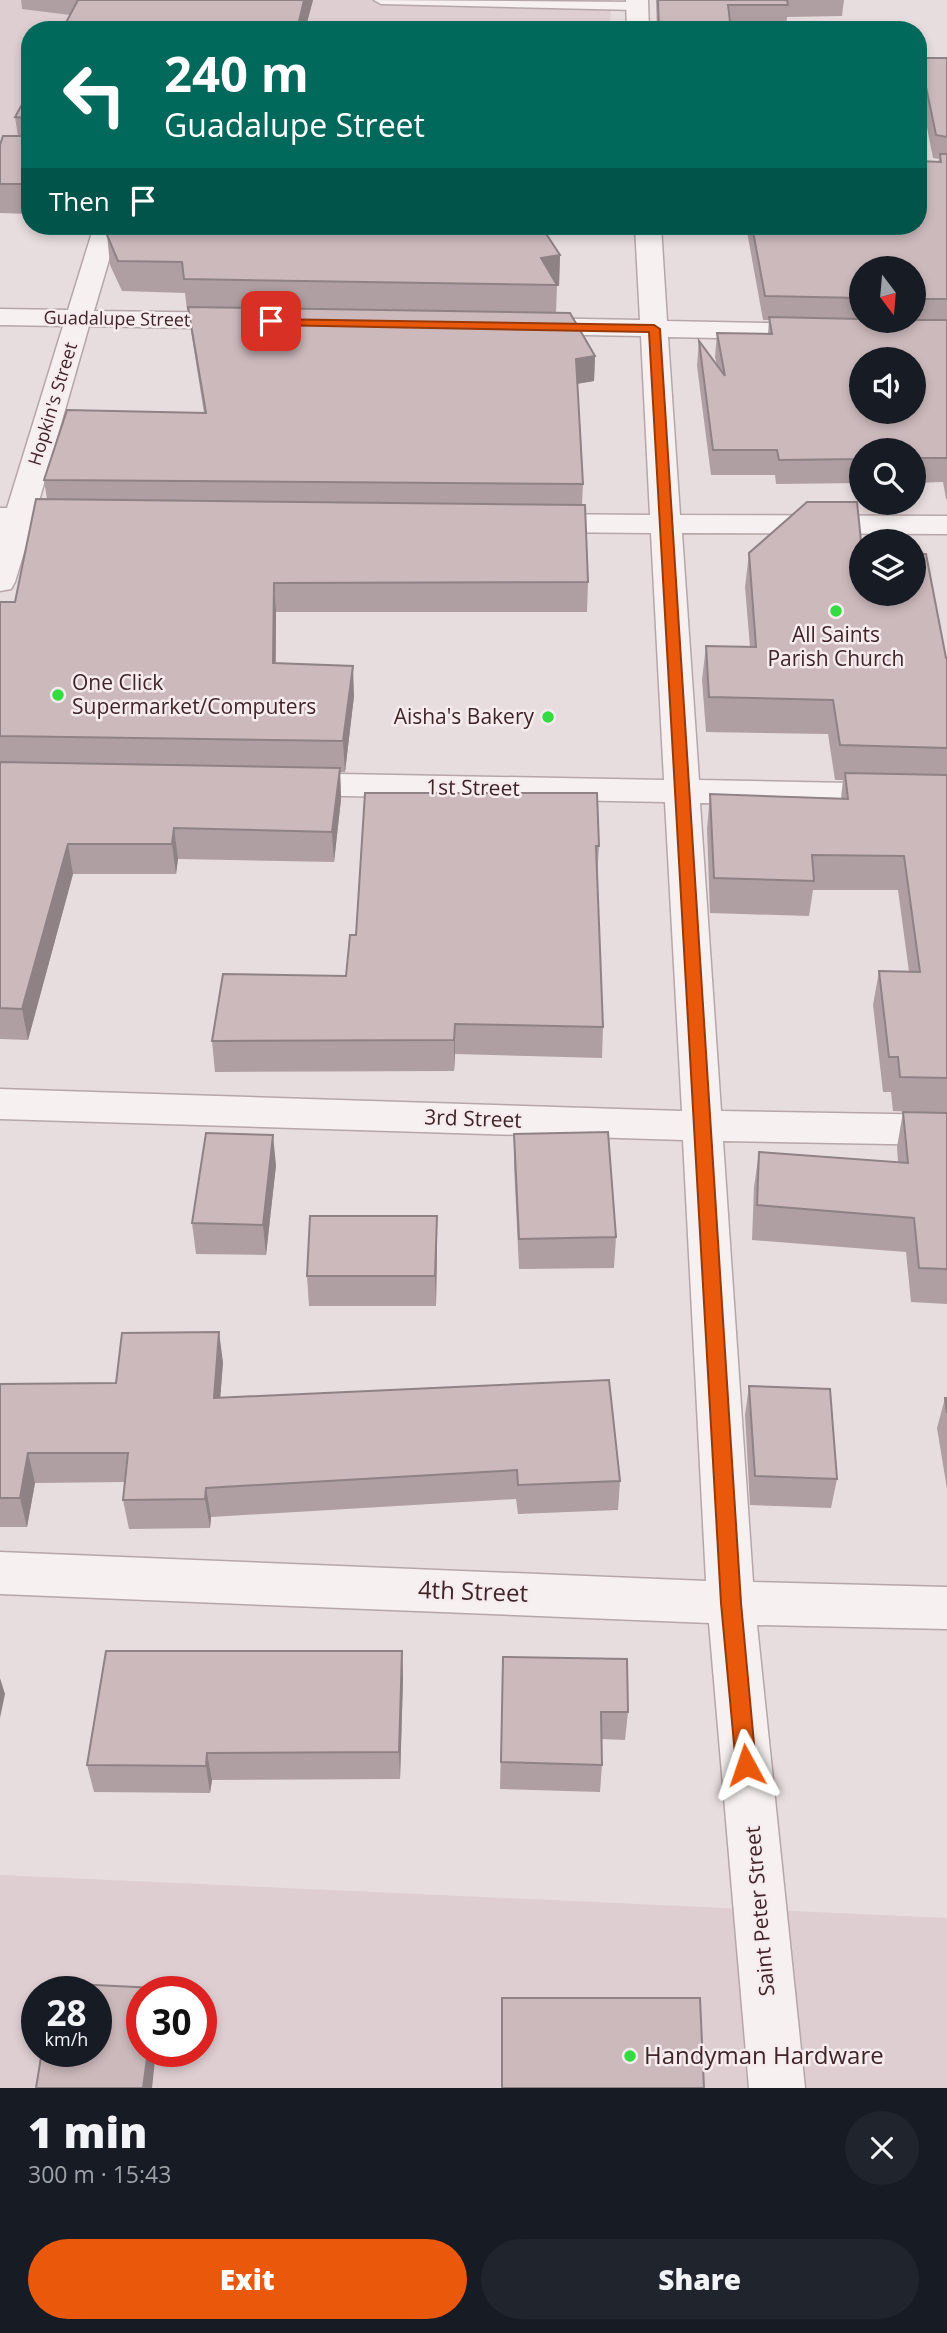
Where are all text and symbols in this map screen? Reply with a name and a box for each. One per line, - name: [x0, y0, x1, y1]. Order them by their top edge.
- text: 240 m: [164, 40, 309, 106]
- icon: left: [49, 49, 140, 140]
- text: Guadalupe Street: [164, 103, 425, 146]
- icon: arrive: [124, 182, 162, 220]
- text: Then: [49, 183, 110, 219]
- north arrow: [849, 256, 926, 332]
- map controls: [849, 256, 926, 606]
- pin: [241, 291, 301, 351]
- icon: arrive: [252, 302, 290, 340]
- street label: Guadalupe Street: [43, 305, 191, 331]
- street label: Hopkin's Street: [22, 339, 82, 468]
- button: sound: [849, 347, 926, 424]
- button: search: [849, 438, 926, 515]
- button: layers: [849, 529, 926, 606]
- marker: All Saints Parish Church: [828, 603, 844, 619]
- place label: All Saints Parish Church: [767, 620, 905, 672]
- place label: One Click Supermarket/Computers: [72, 668, 316, 720]
- marker: One Click Supermarket/Computers: [50, 687, 66, 703]
- place label: Aisha's Bakery: [394, 702, 534, 730]
- marker: Aisha's Bakery: [540, 709, 556, 725]
- street label: 1st Street: [426, 772, 520, 802]
- street label: 3rd Street: [424, 1102, 522, 1134]
- street label: 4th Street: [417, 1572, 529, 1609]
- position arrow: [709, 1728, 783, 1802]
- street label: Saint Peter Street: [738, 1825, 780, 1997]
- speed limit sign: 30: [126, 1976, 217, 2067]
- text: 28: [46, 1989, 87, 2036]
- text: km/h: [45, 2027, 88, 2051]
- place label: Handyman Hardware: [644, 2038, 884, 2071]
- marker: Handyman Hardware: [622, 2048, 638, 2064]
- text: 1 min: [28, 2103, 147, 2160]
- button: close: [845, 2111, 919, 2185]
- text: 300 m · 15:43: [28, 2158, 171, 2190]
- button: Exit: [28, 2239, 467, 2319]
- button: Share: [481, 2239, 919, 2319]

